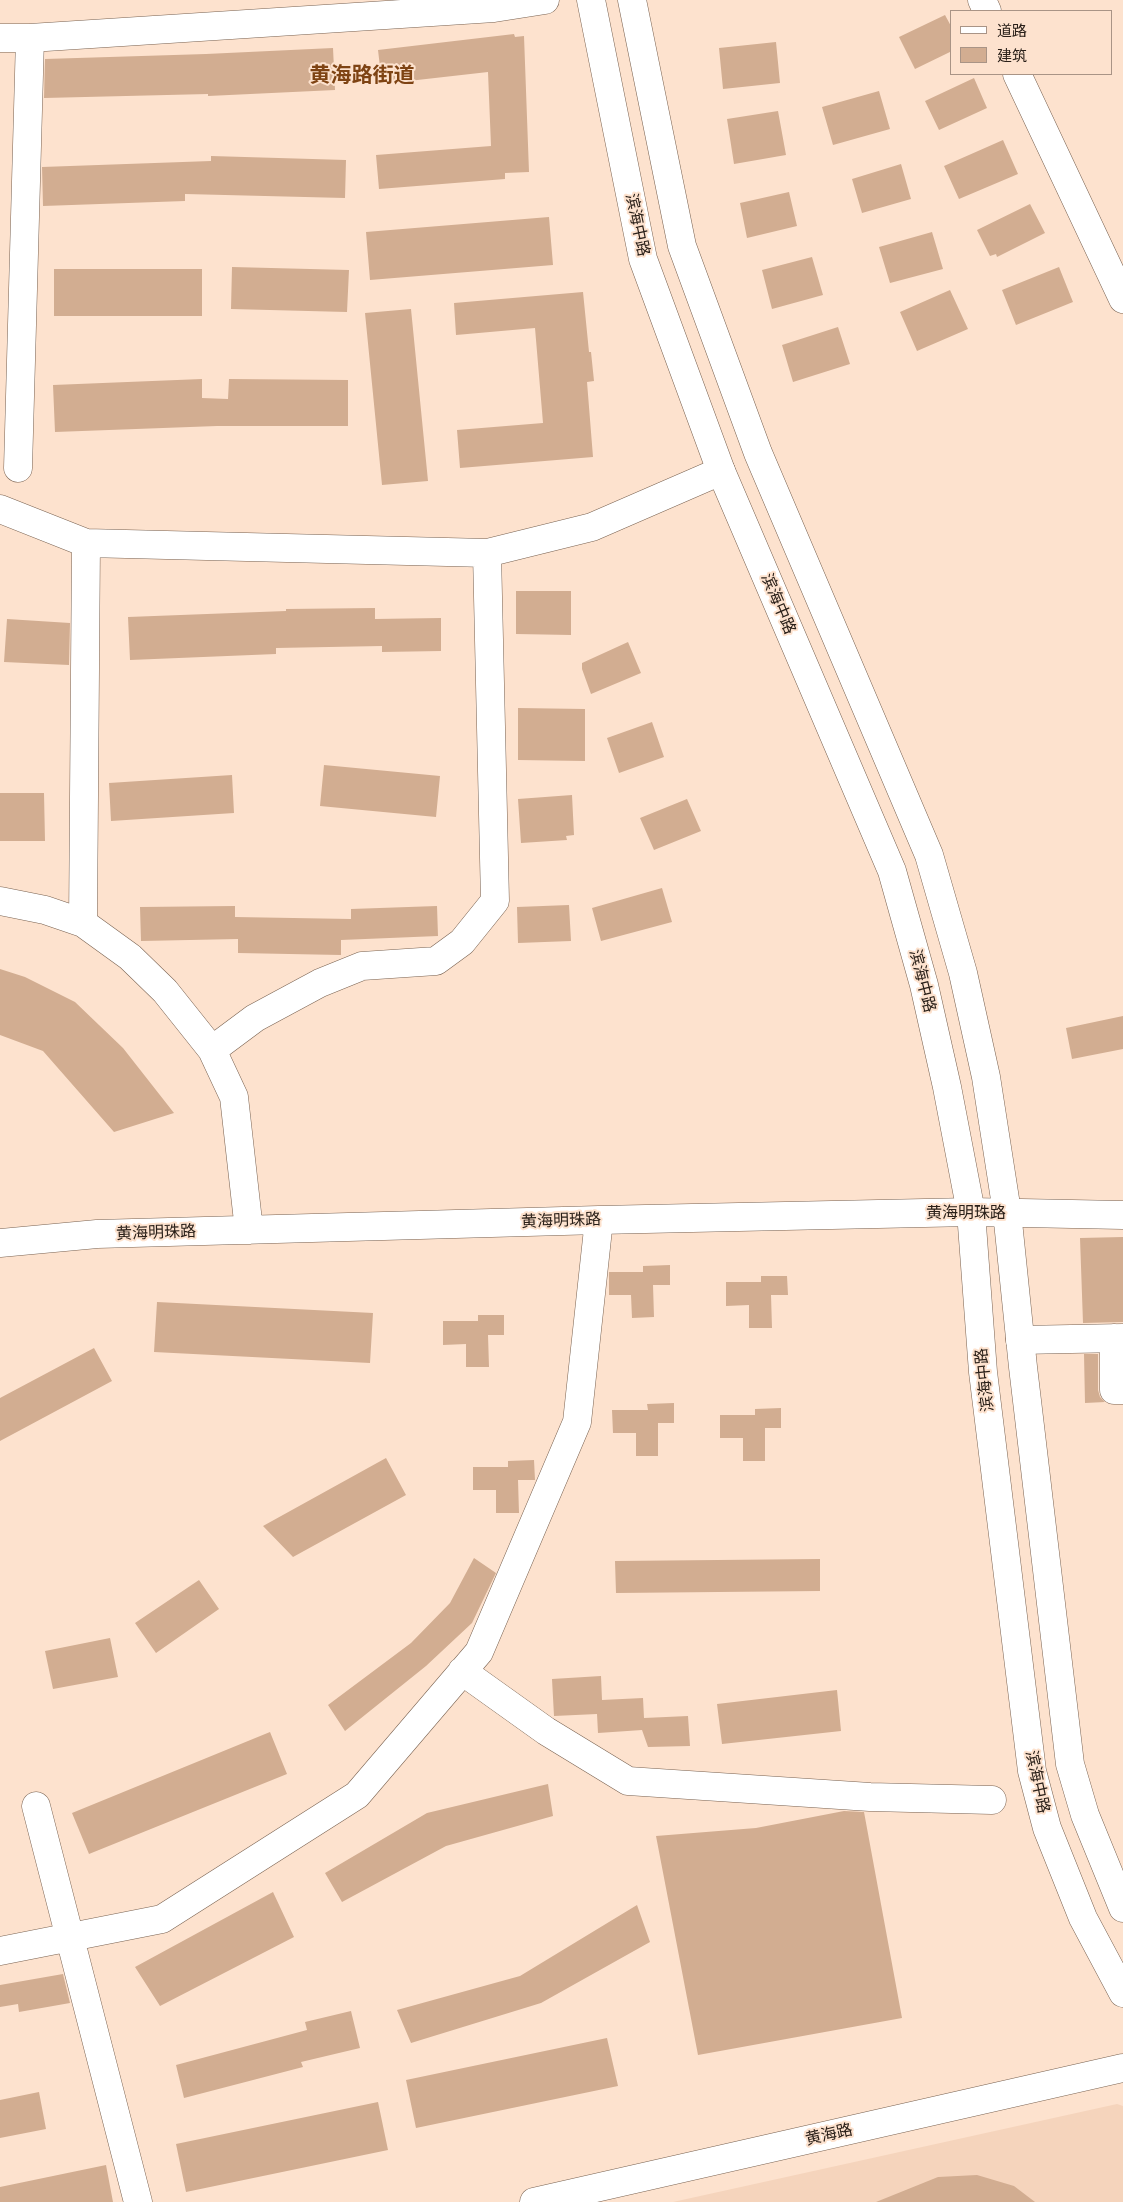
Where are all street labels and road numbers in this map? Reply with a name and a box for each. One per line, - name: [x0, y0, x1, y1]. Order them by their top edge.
- street label: 滨海中路: [621, 192, 653, 258]
- street label: 滨海中路: [757, 571, 799, 637]
- street label: 滨海中路: [905, 948, 939, 1014]
- street label: 黄海明珠路: [926, 1203, 1006, 1223]
- street label: 黄海明珠路: [521, 1210, 601, 1232]
- street label: 黄海明珠路: [116, 1222, 196, 1244]
- street label: 滨海中路: [972, 1347, 998, 1413]
- street label: 滨海中路: [1021, 1749, 1053, 1815]
- street label: 黄海路: [803, 2120, 855, 2150]

